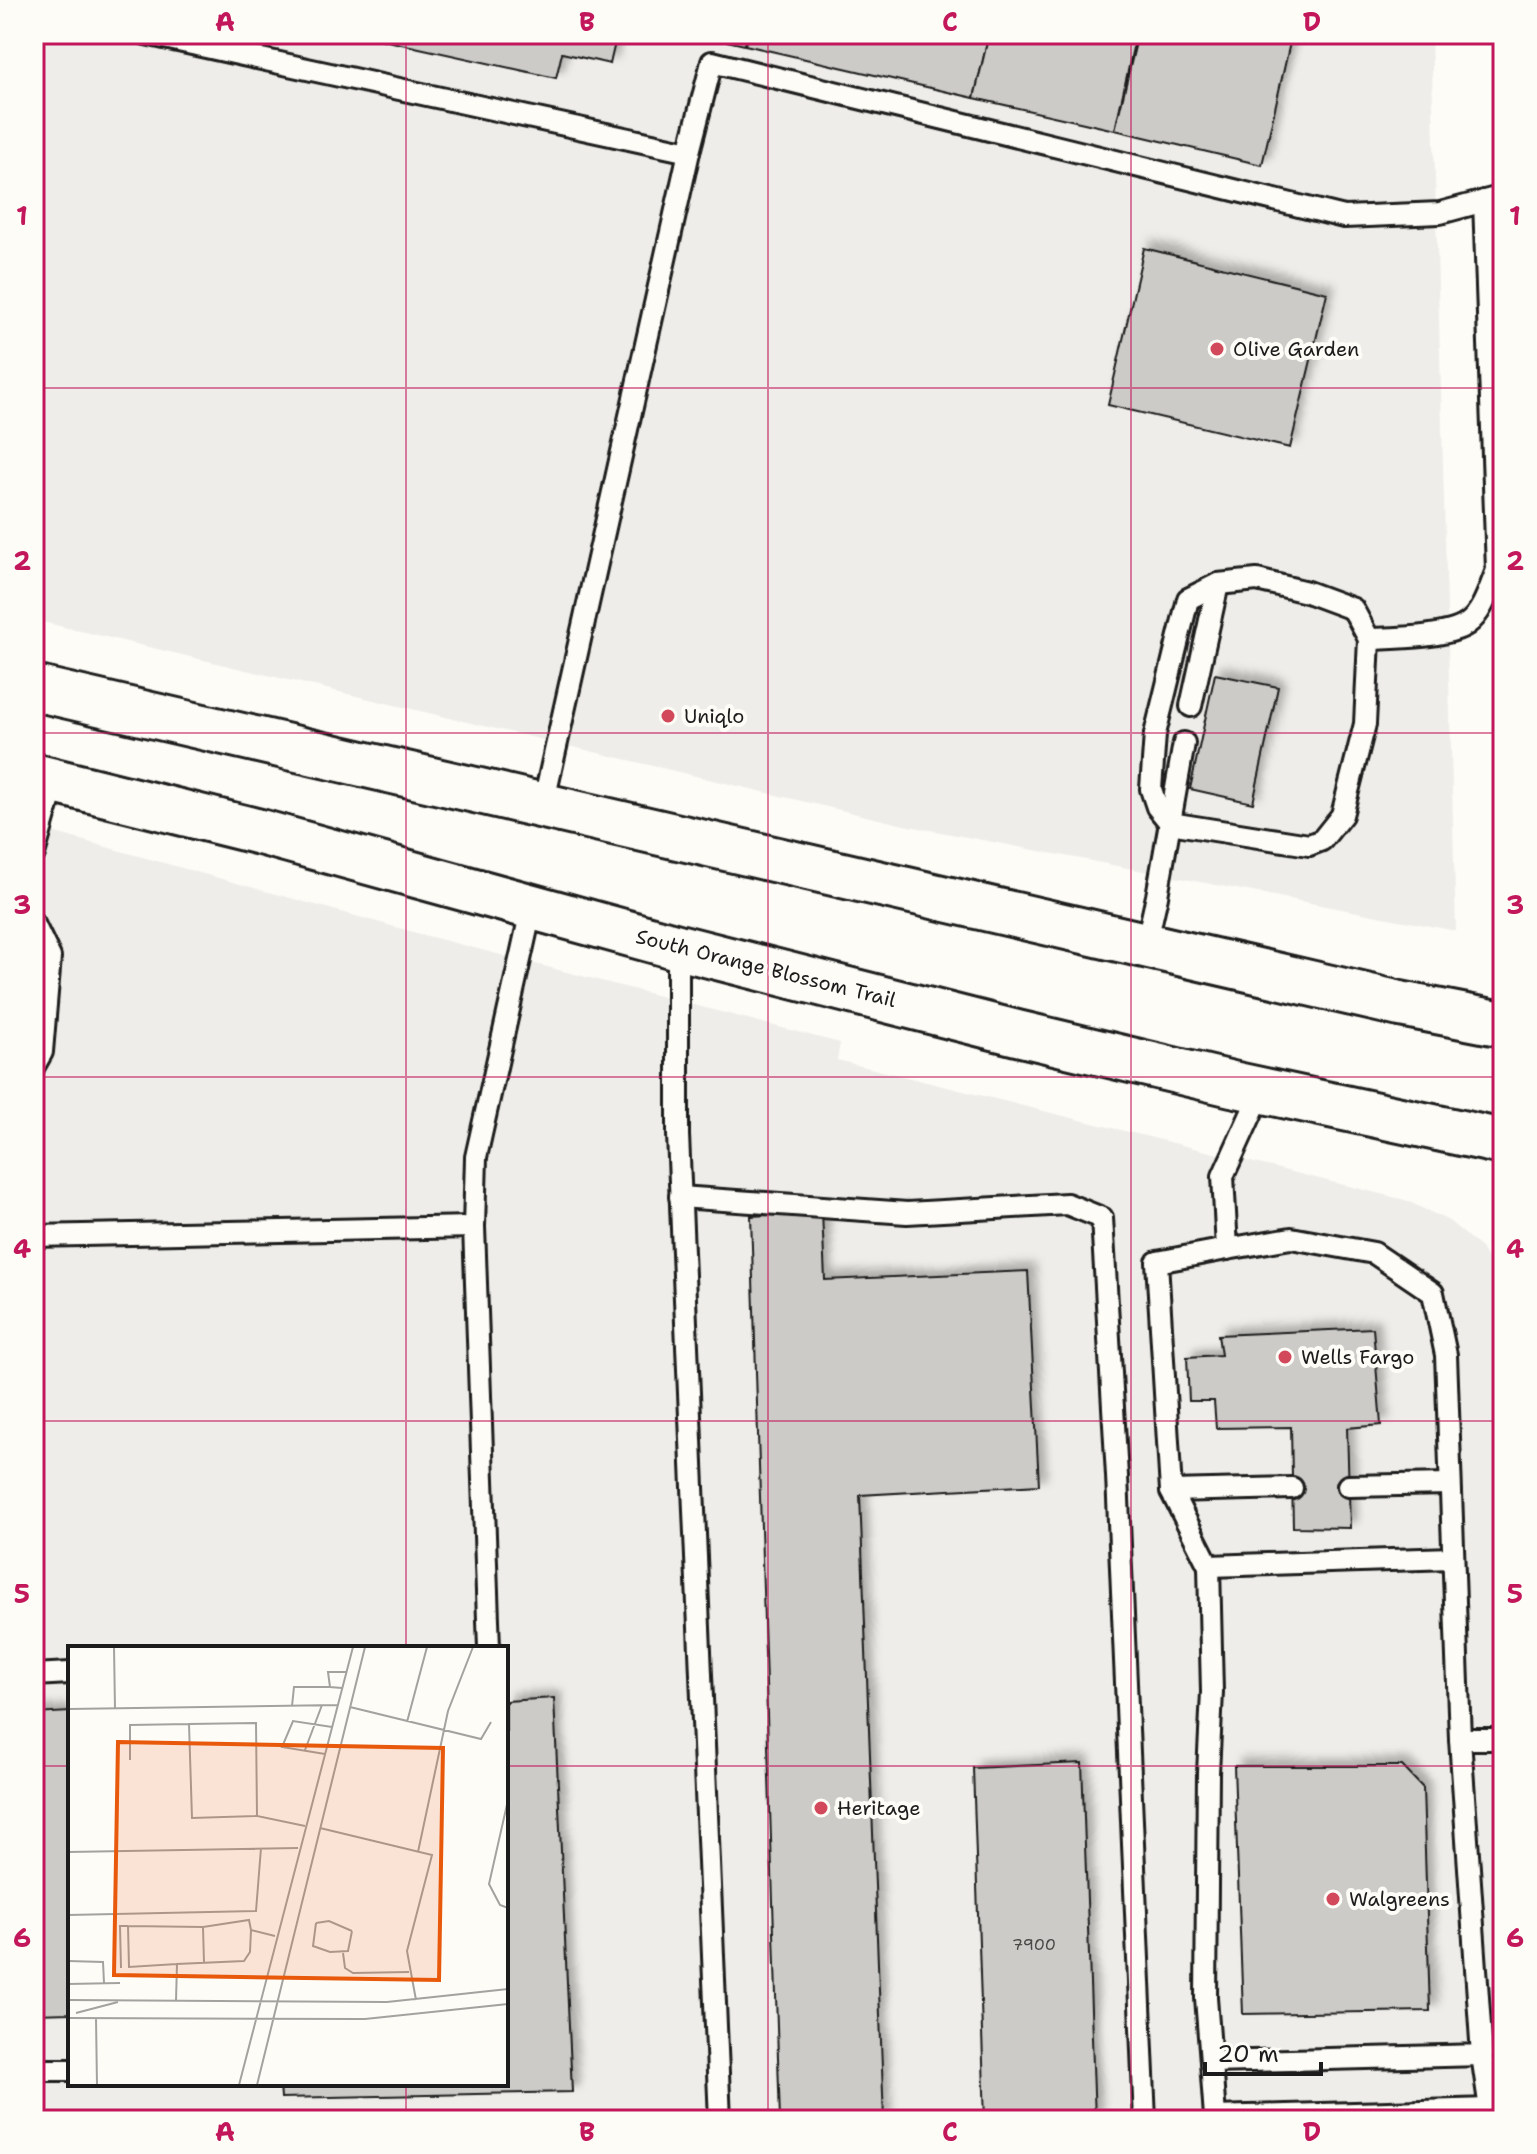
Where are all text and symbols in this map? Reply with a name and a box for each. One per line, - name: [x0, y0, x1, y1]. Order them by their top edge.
- text: A: [215, 4, 235, 39]
- text: B: [579, 4, 595, 39]
- text: C: [942, 4, 958, 39]
- text: D: [1303, 4, 1321, 39]
- text: 1: [16, 198, 28, 233]
- text: 1: [1509, 198, 1521, 233]
- place label: Olive Garden: [1233, 336, 1359, 362]
- marker: Olive Garden: [1208, 340, 1226, 358]
- text: 2: [13, 543, 31, 578]
- text: 2: [1506, 543, 1524, 578]
- place label: Uniqlo: [684, 703, 744, 729]
- marker: Uniqlo: [659, 707, 677, 725]
- text: 3: [13, 887, 31, 922]
- text: 3: [1506, 887, 1524, 922]
- street label: South Orange Blossom Trail: [633, 923, 899, 1013]
- text: 4: [13, 1231, 31, 1266]
- text: 4: [1506, 1231, 1524, 1266]
- place label: Wells Fargo: [1301, 1344, 1414, 1370]
- marker: Wells Fargo: [1276, 1348, 1294, 1366]
- text: 5: [14, 1576, 30, 1611]
- text: 5: [1507, 1576, 1523, 1611]
- inset map: [68, 1646, 508, 2086]
- place label: Heritage: [837, 1795, 920, 1821]
- marker: Heritage: [812, 1799, 830, 1817]
- place label: Walgreens: [1349, 1886, 1450, 1912]
- marker: Walgreens: [1324, 1890, 1342, 1908]
- text: 6: [13, 1920, 31, 1955]
- text: 6: [1506, 1920, 1524, 1955]
- house number: 7900: [1012, 1934, 1056, 1955]
- scale bar: [1205, 2026, 1321, 2076]
- text: 20 m: [1217, 2038, 1279, 2070]
- text: A: [215, 2114, 235, 2149]
- text: B: [579, 2114, 595, 2149]
- text: C: [942, 2114, 958, 2149]
- text: D: [1303, 2114, 1321, 2149]

